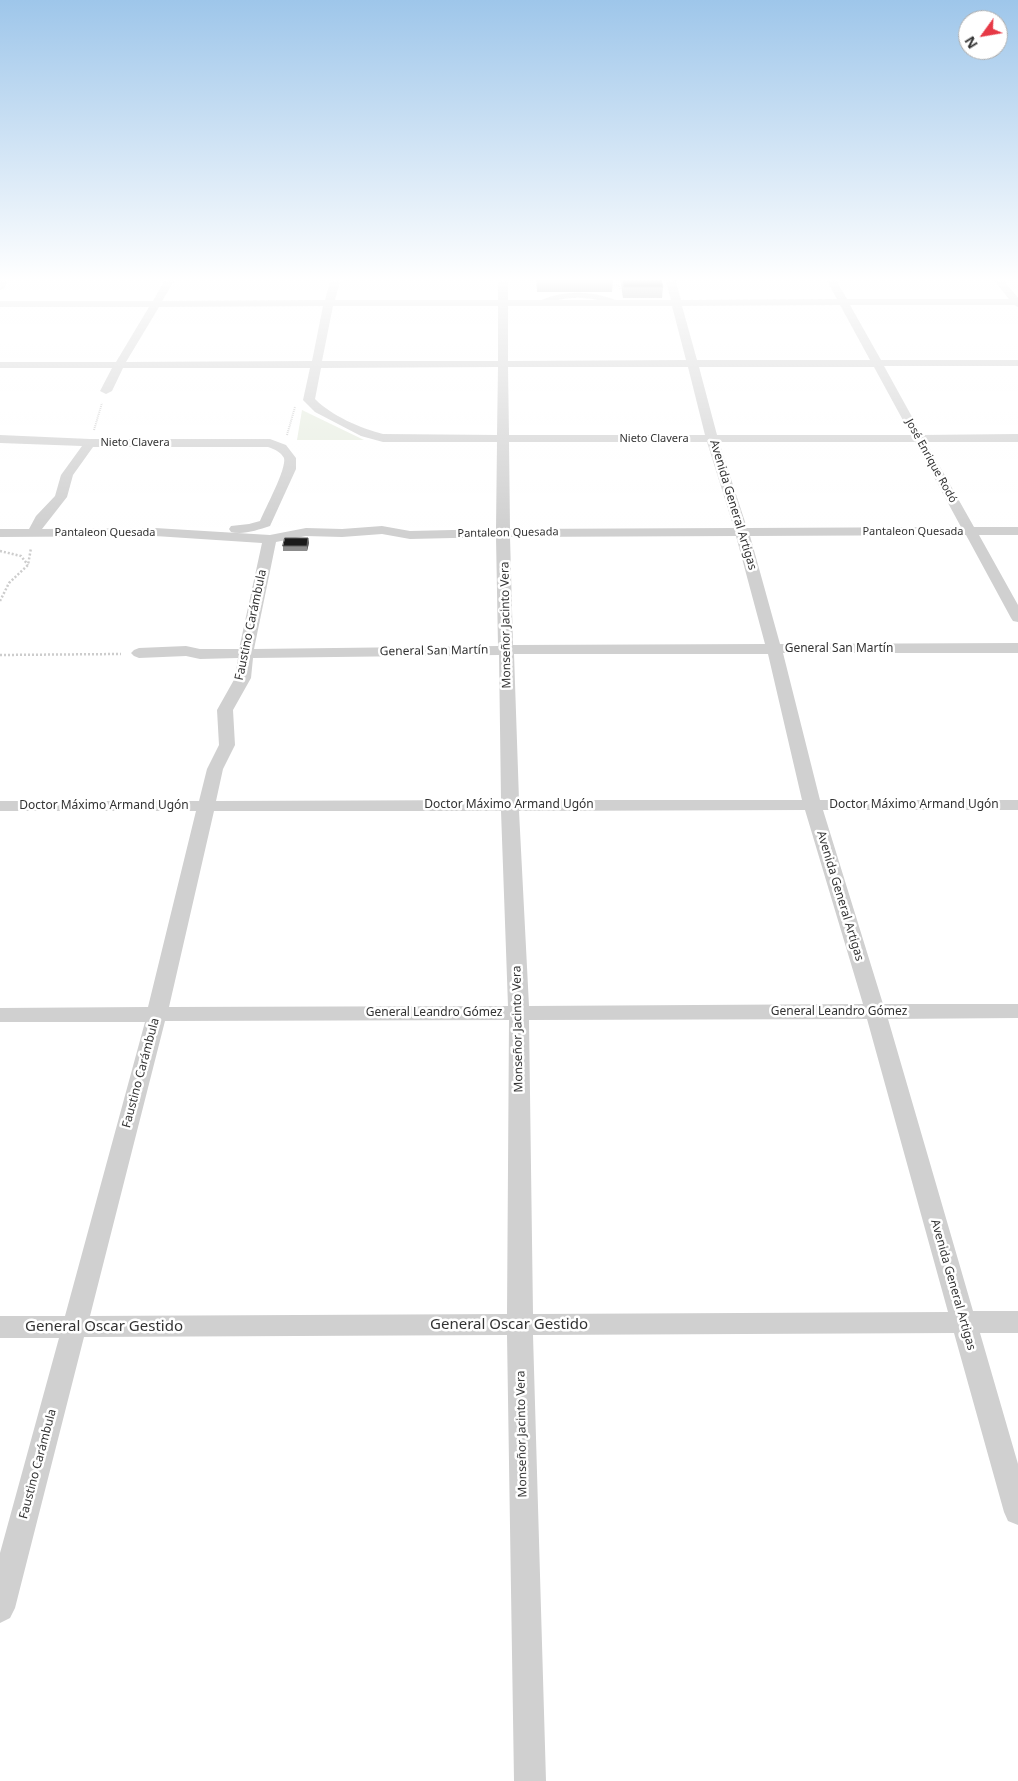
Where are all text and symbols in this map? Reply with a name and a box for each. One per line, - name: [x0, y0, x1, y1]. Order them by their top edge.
- north arrow: [958, 10, 1008, 60]
- text: N: [960, 33, 982, 53]
- street label: José Enrique Rodó: [902, 417, 960, 505]
- street label: Nieto Clavera: [619, 432, 689, 446]
- street label: Nieto Clavera: [100, 436, 170, 450]
- street label: Avenida General Artigas: [706, 438, 760, 572]
- street label: Pantaleon Quesada: [862, 525, 964, 539]
- street label: Pantaleon Quesada: [54, 526, 156, 540]
- street label: Pantaleon Quesada: [457, 526, 559, 540]
- street label: Monseñor Jacinto Vera: [498, 561, 514, 689]
- street label: Faustino Carámbula: [232, 568, 270, 682]
- street label: General San Martín: [785, 642, 893, 656]
- street label: General San Martín: [380, 643, 488, 659]
- street label: Doctor Máximo Armand Ugón: [424, 798, 594, 812]
- street label: Doctor Máximo Armand Ugón: [829, 798, 999, 812]
- street label: Doctor Máximo Armand Ugón: [19, 799, 189, 813]
- street label: Avenida General Artigas: [813, 829, 867, 963]
- street label: Monseñor Jacinto Vera: [510, 965, 526, 1093]
- street label: General Leandro Gómez: [771, 1005, 907, 1019]
- street label: General Leandro Gómez: [366, 1006, 502, 1020]
- street label: Faustino Carámbula: [119, 1017, 163, 1129]
- street label: Avenida General Artigas: [927, 1218, 979, 1352]
- street label: General Oscar Gestido: [430, 1316, 588, 1334]
- street label: General Oscar Gestido: [25, 1318, 183, 1336]
- street label: Monseñor Jacinto Vera: [514, 1370, 530, 1498]
- street label: Faustino Carámbula: [16, 1408, 60, 1520]

